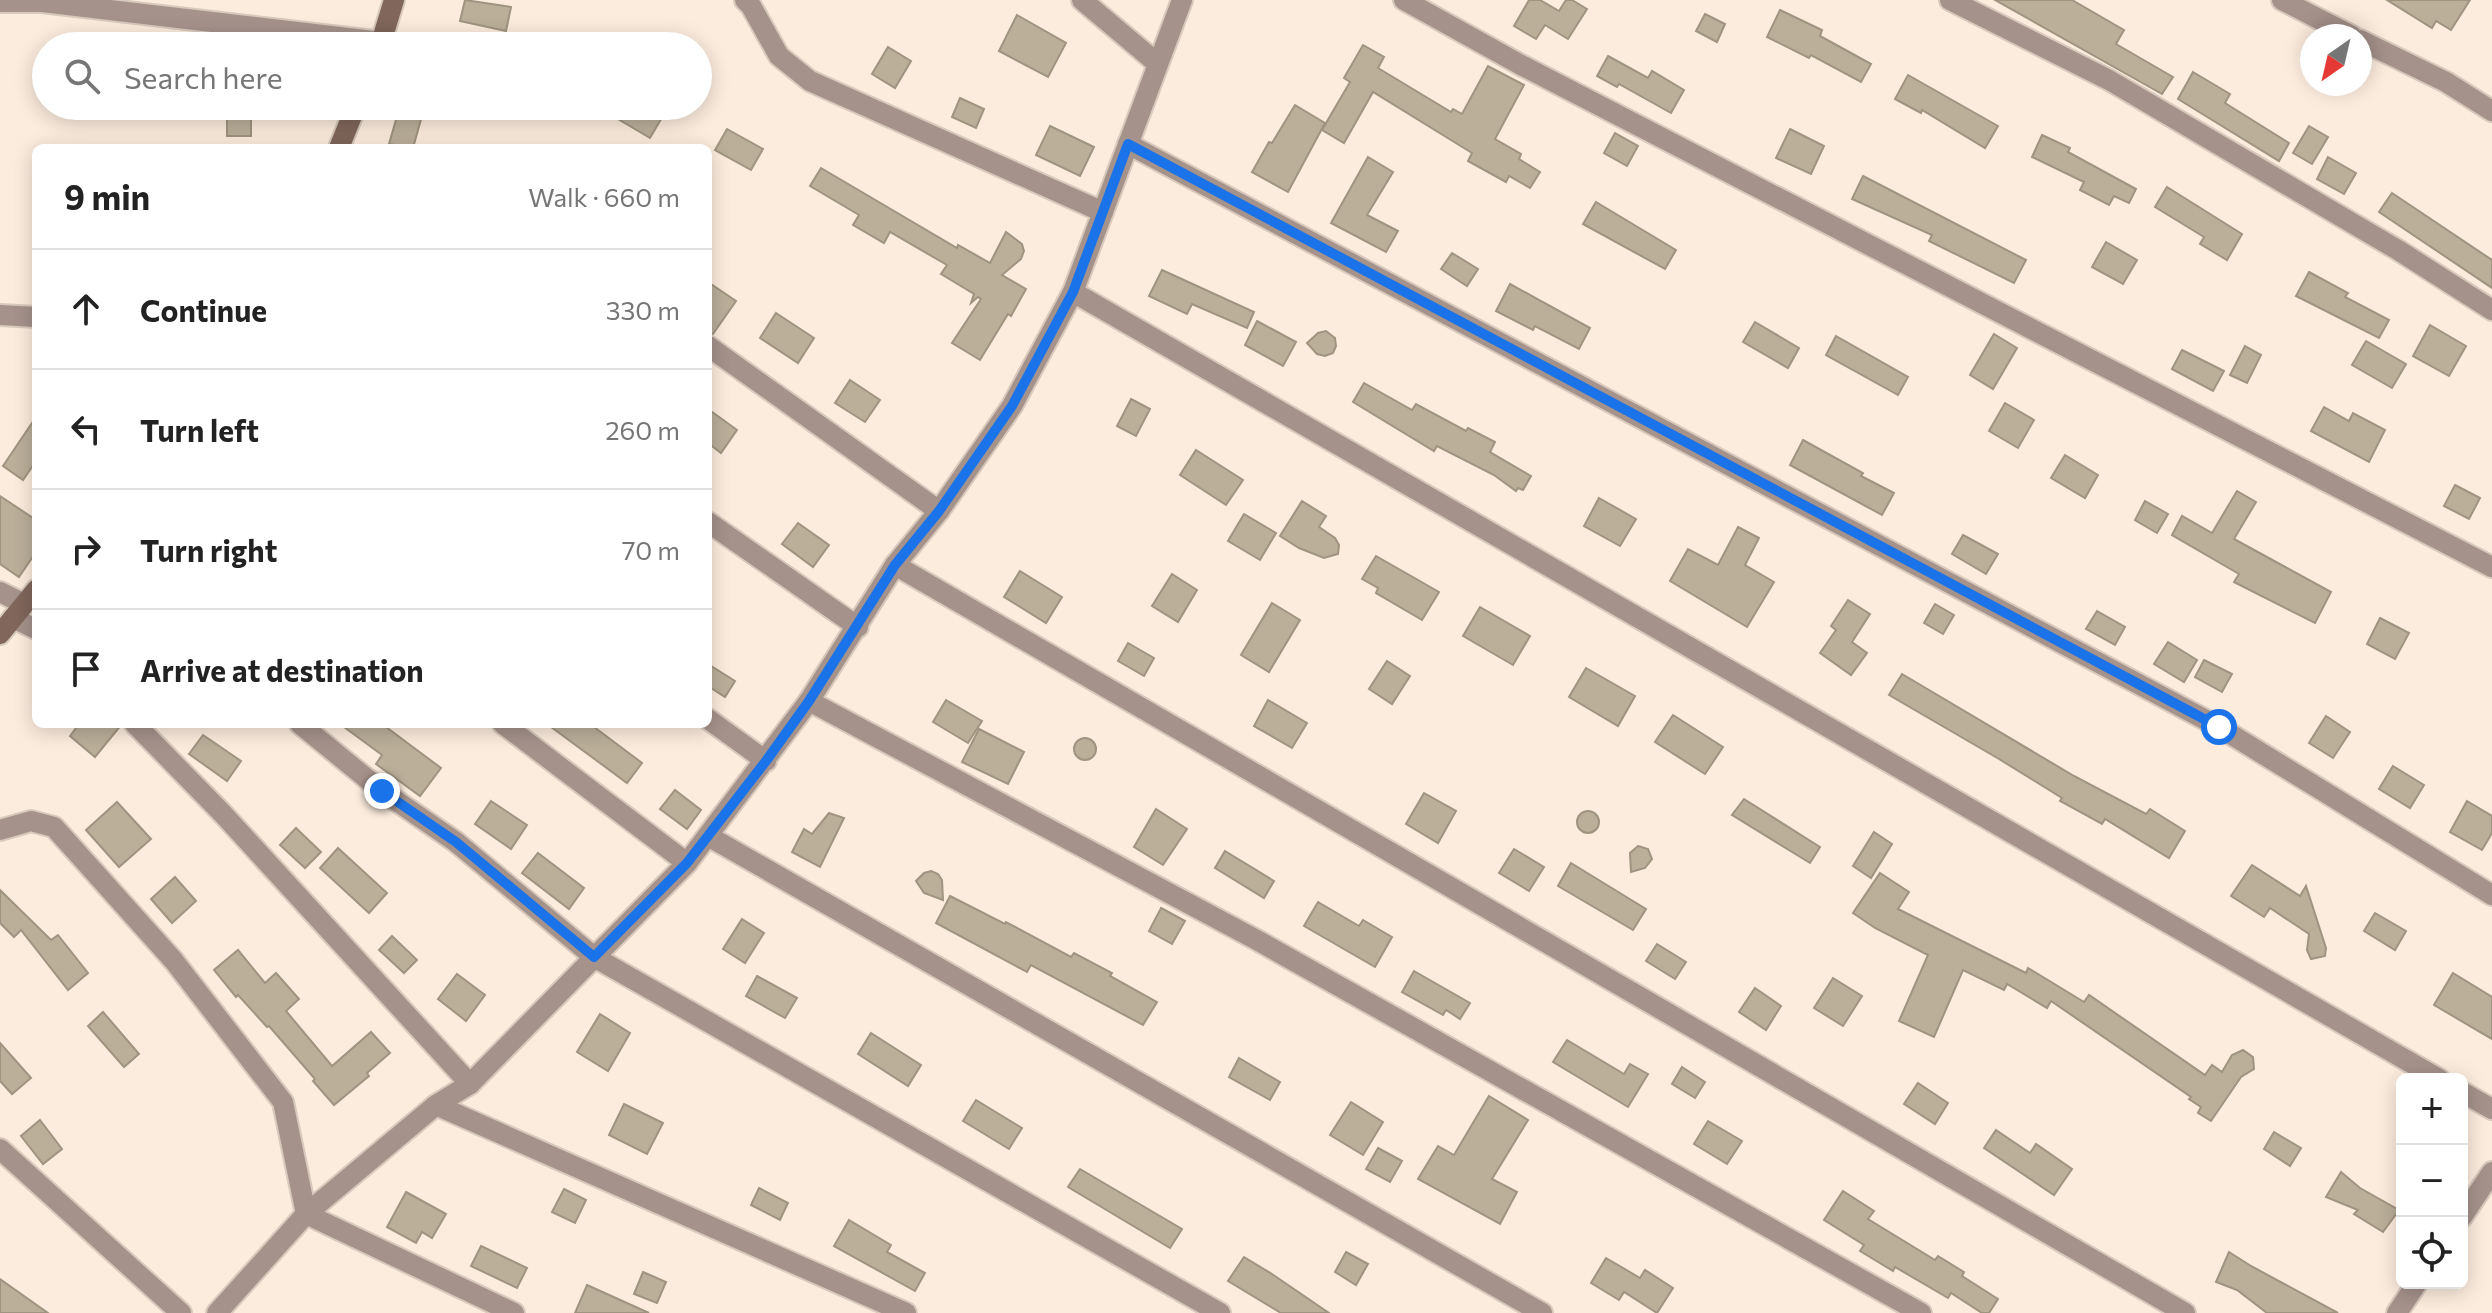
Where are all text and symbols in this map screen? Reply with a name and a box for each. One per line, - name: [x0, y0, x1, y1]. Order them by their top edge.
- north arrow: [2300, 24, 2372, 96]
- search box: [32, 32, 712, 120]
- icon: search: [60, 54, 104, 98]
- text: Search here: [124, 58, 283, 95]
- text: 9 min: [64, 175, 150, 217]
- text: Walk · 660 m: [528, 181, 680, 212]
- icon: ahead: [64, 287, 108, 331]
- text: Continue: [140, 291, 267, 328]
- text: 330 m: [606, 294, 680, 325]
- icon: left: [64, 407, 108, 451]
- text: Turn left: [140, 411, 259, 448]
- text: 260 m: [605, 414, 680, 445]
- icon: right: [64, 527, 108, 571]
- text: Turn right: [140, 531, 277, 568]
- text: 70 m: [622, 534, 680, 565]
- icon: arrive: [64, 647, 108, 691]
- text: Arrive at destination: [140, 651, 424, 688]
- route start: [2201, 709, 2237, 745]
- route end: [364, 773, 400, 809]
- map controls: [2396, 1073, 2468, 1289]
- button: +: [2396, 1073, 2468, 1145]
- button: −: [2396, 1145, 2468, 1217]
- button: locate: [2396, 1217, 2468, 1289]

